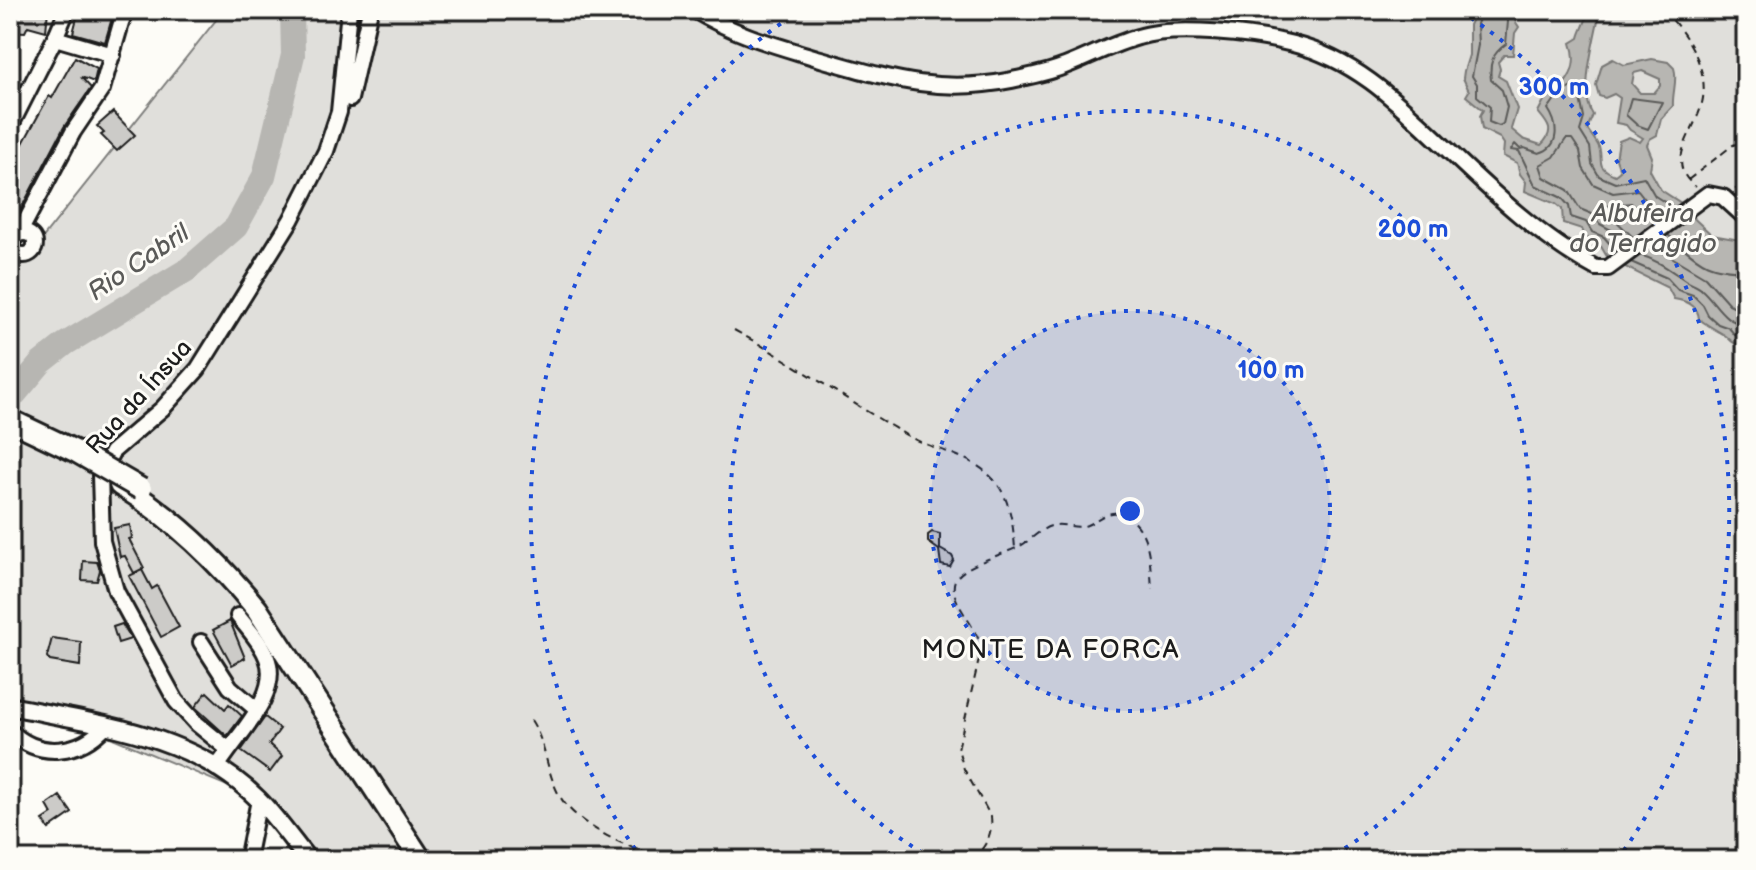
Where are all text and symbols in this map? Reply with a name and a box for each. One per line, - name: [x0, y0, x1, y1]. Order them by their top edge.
- text: 300 m: [1519, 73, 1589, 102]
- water label: Albufeira do Terragido: [1569, 199, 1717, 260]
- text: 200 m: [1378, 215, 1448, 244]
- water label: Rio Cabril: [82, 217, 196, 308]
- street label: Rua da Ínsua: [79, 333, 198, 460]
- text: 100 m: [1238, 356, 1304, 385]
- centre of rings: [1116, 497, 1144, 525]
- district label: MONTE DA FORCA: [922, 635, 1180, 666]

